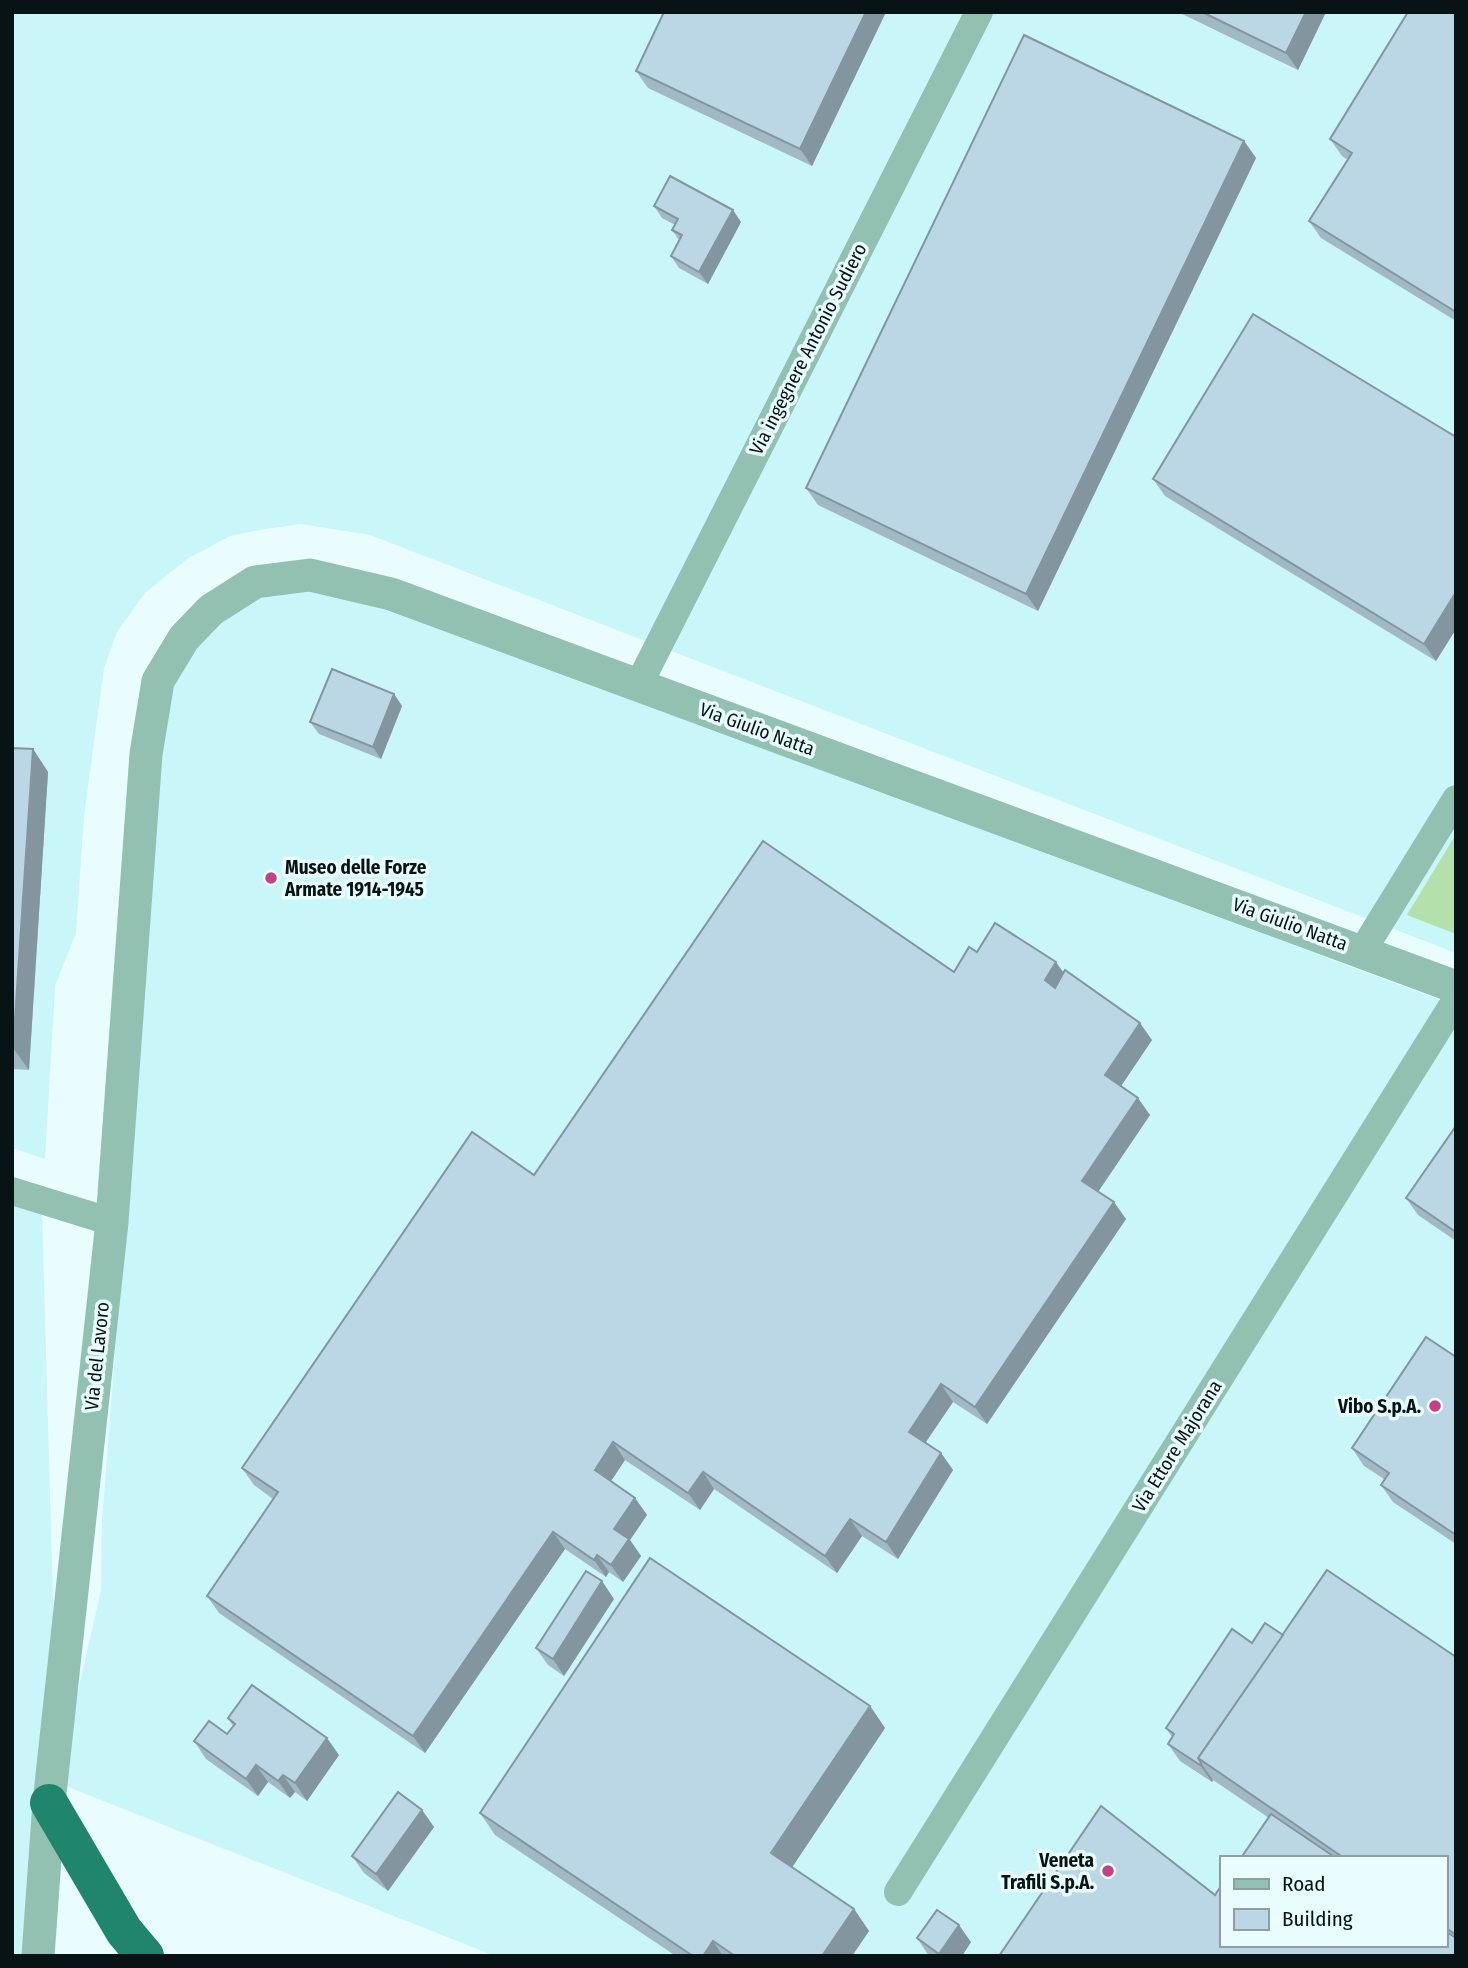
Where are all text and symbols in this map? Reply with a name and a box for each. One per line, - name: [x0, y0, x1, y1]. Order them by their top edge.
- street label: Via ingegnere Antonio Sudiero: [745, 239, 871, 459]
- street label: Via Giulio Natta: [696, 698, 818, 760]
- place label: Museo delle Forze Armate 1914-1945: [284, 856, 427, 901]
- marker: Museo delle Forze Armate 1914-1945: [263, 870, 279, 886]
- street label: Via Giulio Natta: [1229, 893, 1351, 955]
- street label: Via del Lavoro: [80, 1301, 114, 1411]
- street label: Via Ettore Majorana: [1127, 1376, 1227, 1516]
- place label: Vibo S.p.A.: [1337, 1395, 1421, 1418]
- marker: Vibo S.p.A.: [1427, 1398, 1443, 1414]
- place label: Veneta Trafili S.p.A.: [1001, 1849, 1094, 1894]
- legend: [1220, 1856, 1447, 1947]
- marker: Veneta Trafili S.p.A.: [1100, 1863, 1116, 1879]
- text: Road: [1282, 1871, 1326, 1897]
- text: Building: [1282, 1906, 1353, 1932]

